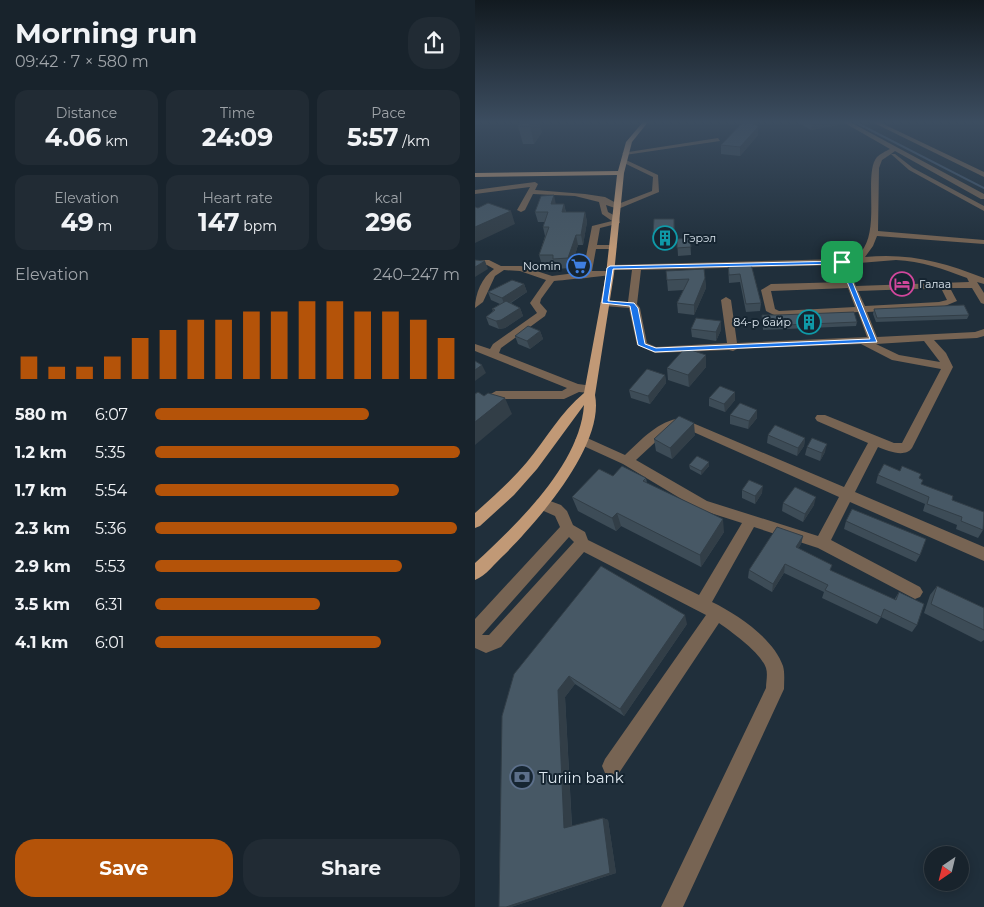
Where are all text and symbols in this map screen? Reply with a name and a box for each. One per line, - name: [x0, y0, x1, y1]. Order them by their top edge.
- text: Morning run: [15, 16, 197, 50]
- button: share: [408, 17, 460, 69]
- text: 09:42 · 7 × 580 m: [15, 52, 149, 71]
- text: Distance: [56, 104, 117, 122]
- text: Time: [220, 104, 255, 122]
- text: Pace: [371, 104, 406, 122]
- text: 4.06: [45, 122, 102, 152]
- text: 24:09: [202, 122, 273, 152]
- text: 5:57: [347, 122, 398, 152]
- text: km: [102, 132, 128, 150]
- text: /km: [398, 132, 430, 150]
- text: Elevation: [54, 189, 119, 207]
- text: Heart rate: [202, 189, 273, 207]
- text: kcal: [375, 189, 402, 207]
- text: 49: [61, 207, 94, 237]
- text: 147: [198, 207, 239, 237]
- text: 296: [365, 207, 412, 237]
- text: m: [94, 217, 112, 235]
- text: bpm: [239, 217, 277, 235]
- building icon: Гэрэл: [652, 225, 678, 251]
- place label: Гэрэл: [683, 231, 716, 245]
- pin: [821, 241, 863, 283]
- icon: arrive: [828, 248, 856, 276]
- supermarket icon: Nomin: [566, 253, 592, 279]
- place label: Nomin: [523, 259, 561, 273]
- text: Elevation: [15, 265, 89, 284]
- text: 240–247 m: [373, 265, 460, 284]
- hotel icon: Галаа: [889, 271, 915, 297]
- place label: Галаа: [919, 277, 951, 291]
- building icon: 84-р байр: [796, 309, 822, 335]
- place label: 84-р байр: [733, 315, 791, 329]
- text: 580 m: [15, 405, 67, 424]
- text: 6:07: [95, 405, 128, 424]
- text: 1.2 km: [15, 443, 67, 462]
- text: 5:35: [95, 443, 125, 462]
- text: 1.7 km: [15, 481, 67, 500]
- text: 5:54: [95, 481, 127, 500]
- text: 2.3 km: [15, 519, 70, 538]
- text: 5:36: [95, 519, 126, 538]
- text: 2.9 km: [15, 557, 71, 576]
- text: 5:53: [95, 557, 125, 576]
- text: 3.5 km: [15, 595, 70, 614]
- text: 6:31: [95, 595, 123, 614]
- text: 4.1 km: [15, 633, 68, 652]
- text: 6:01: [95, 633, 125, 652]
- bank icon: Turiin bank: [509, 764, 535, 790]
- place label: Turiin bank: [539, 768, 624, 787]
- button: Save: [15, 839, 233, 897]
- button: Share: [243, 839, 460, 897]
- north arrow: [924, 846, 969, 891]
- map controls: [924, 846, 969, 891]

